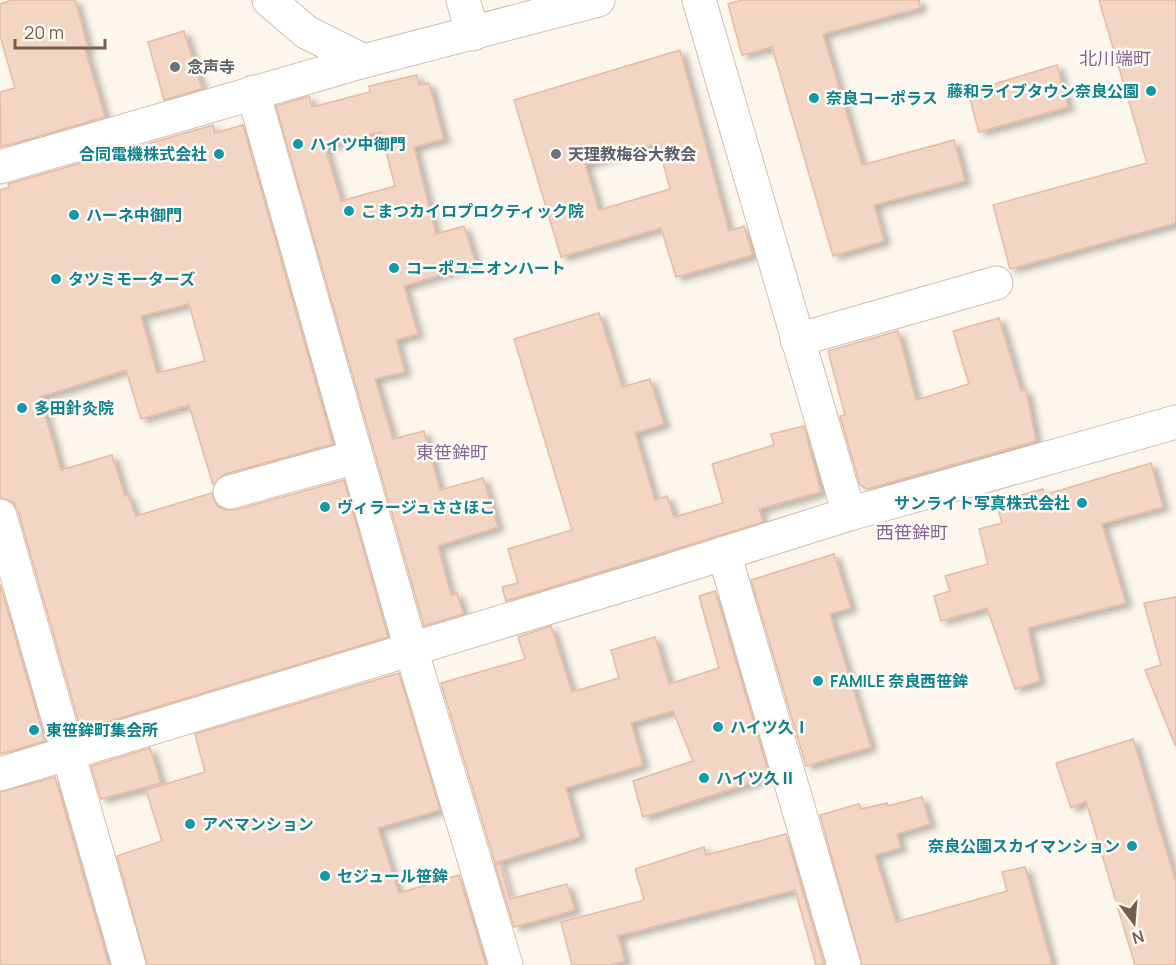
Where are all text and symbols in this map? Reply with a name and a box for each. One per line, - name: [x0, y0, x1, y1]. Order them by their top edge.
- scale bar: [15, 12, 105, 50]
- text: 20 m: [24, 20, 64, 44]
- district label: 北川端町: [1079, 46, 1151, 70]
- place label: 念声寺: [187, 56, 235, 78]
- marker: 念声寺: [168, 60, 182, 74]
- place label: 藤和ライブタウン奈良公園: [947, 80, 1139, 102]
- marker: 藤和ライブタウン奈良公園: [1144, 84, 1158, 98]
- place label: 奈良コーポラス: [826, 87, 938, 109]
- marker: 奈良コーポラス: [807, 91, 821, 105]
- place label: ハイツ中御門: [310, 133, 406, 155]
- marker: ハイツ中御門: [291, 137, 305, 151]
- place label: 合同電機株式会社: [79, 143, 207, 165]
- place label: 天理教梅谷大教会: [568, 143, 696, 165]
- marker: 合同電機株式会社: [212, 147, 226, 161]
- marker: 天理教梅谷大教会: [549, 147, 563, 161]
- place label: こまつカイロプロクティック院: [361, 200, 584, 222]
- place label: ハーネ中御門: [86, 204, 182, 226]
- marker: こまつカイロプロクティック院: [342, 204, 356, 218]
- marker: ハーネ中御門: [67, 208, 81, 222]
- place label: コーポユニオンハート: [406, 257, 566, 279]
- marker: コーポユニオンハート: [387, 261, 401, 275]
- place label: タツミモーターズ: [68, 268, 195, 290]
- marker: タツミモーターズ: [49, 272, 63, 286]
- place label: 多田針灸院: [34, 397, 114, 419]
- marker: 多田針灸院: [15, 401, 29, 415]
- district label: 東笹鉾町: [416, 440, 488, 464]
- place label: サンライト写真株式会社: [894, 492, 1070, 514]
- place label: ヴィラージュささほこ: [337, 496, 496, 518]
- marker: サンライト写真株式会社: [1075, 496, 1089, 510]
- marker: ヴィラージュささほこ: [318, 500, 332, 514]
- district label: 西笹鉾町: [876, 520, 948, 544]
- place label: FAMILE 奈良西笹鉾: [830, 670, 968, 692]
- marker: FAMILE 奈良西笹鉾: [811, 674, 825, 688]
- place label: ハイツ久Ⅰ: [730, 716, 810, 738]
- place label: 東笹鉾町集会所: [46, 719, 158, 741]
- marker: ハイツ久Ⅰ: [711, 720, 725, 734]
- marker: 東笹鉾町集会所: [27, 723, 41, 737]
- place label: ハイツ久Ⅱ: [716, 767, 796, 789]
- marker: ハイツ久Ⅱ: [697, 771, 711, 785]
- place label: アベマンション: [202, 813, 314, 835]
- marker: アベマンション: [183, 817, 197, 831]
- place label: 奈良公園スカイマンション: [928, 835, 1120, 857]
- marker: 奈良公園スカイマンション: [1125, 839, 1139, 853]
- place label: セジュール笹鉾: [337, 865, 448, 887]
- marker: セジュール笹鉾: [318, 869, 332, 883]
- north arrow: [1104, 893, 1164, 953]
- text: N: [1130, 925, 1147, 950]

